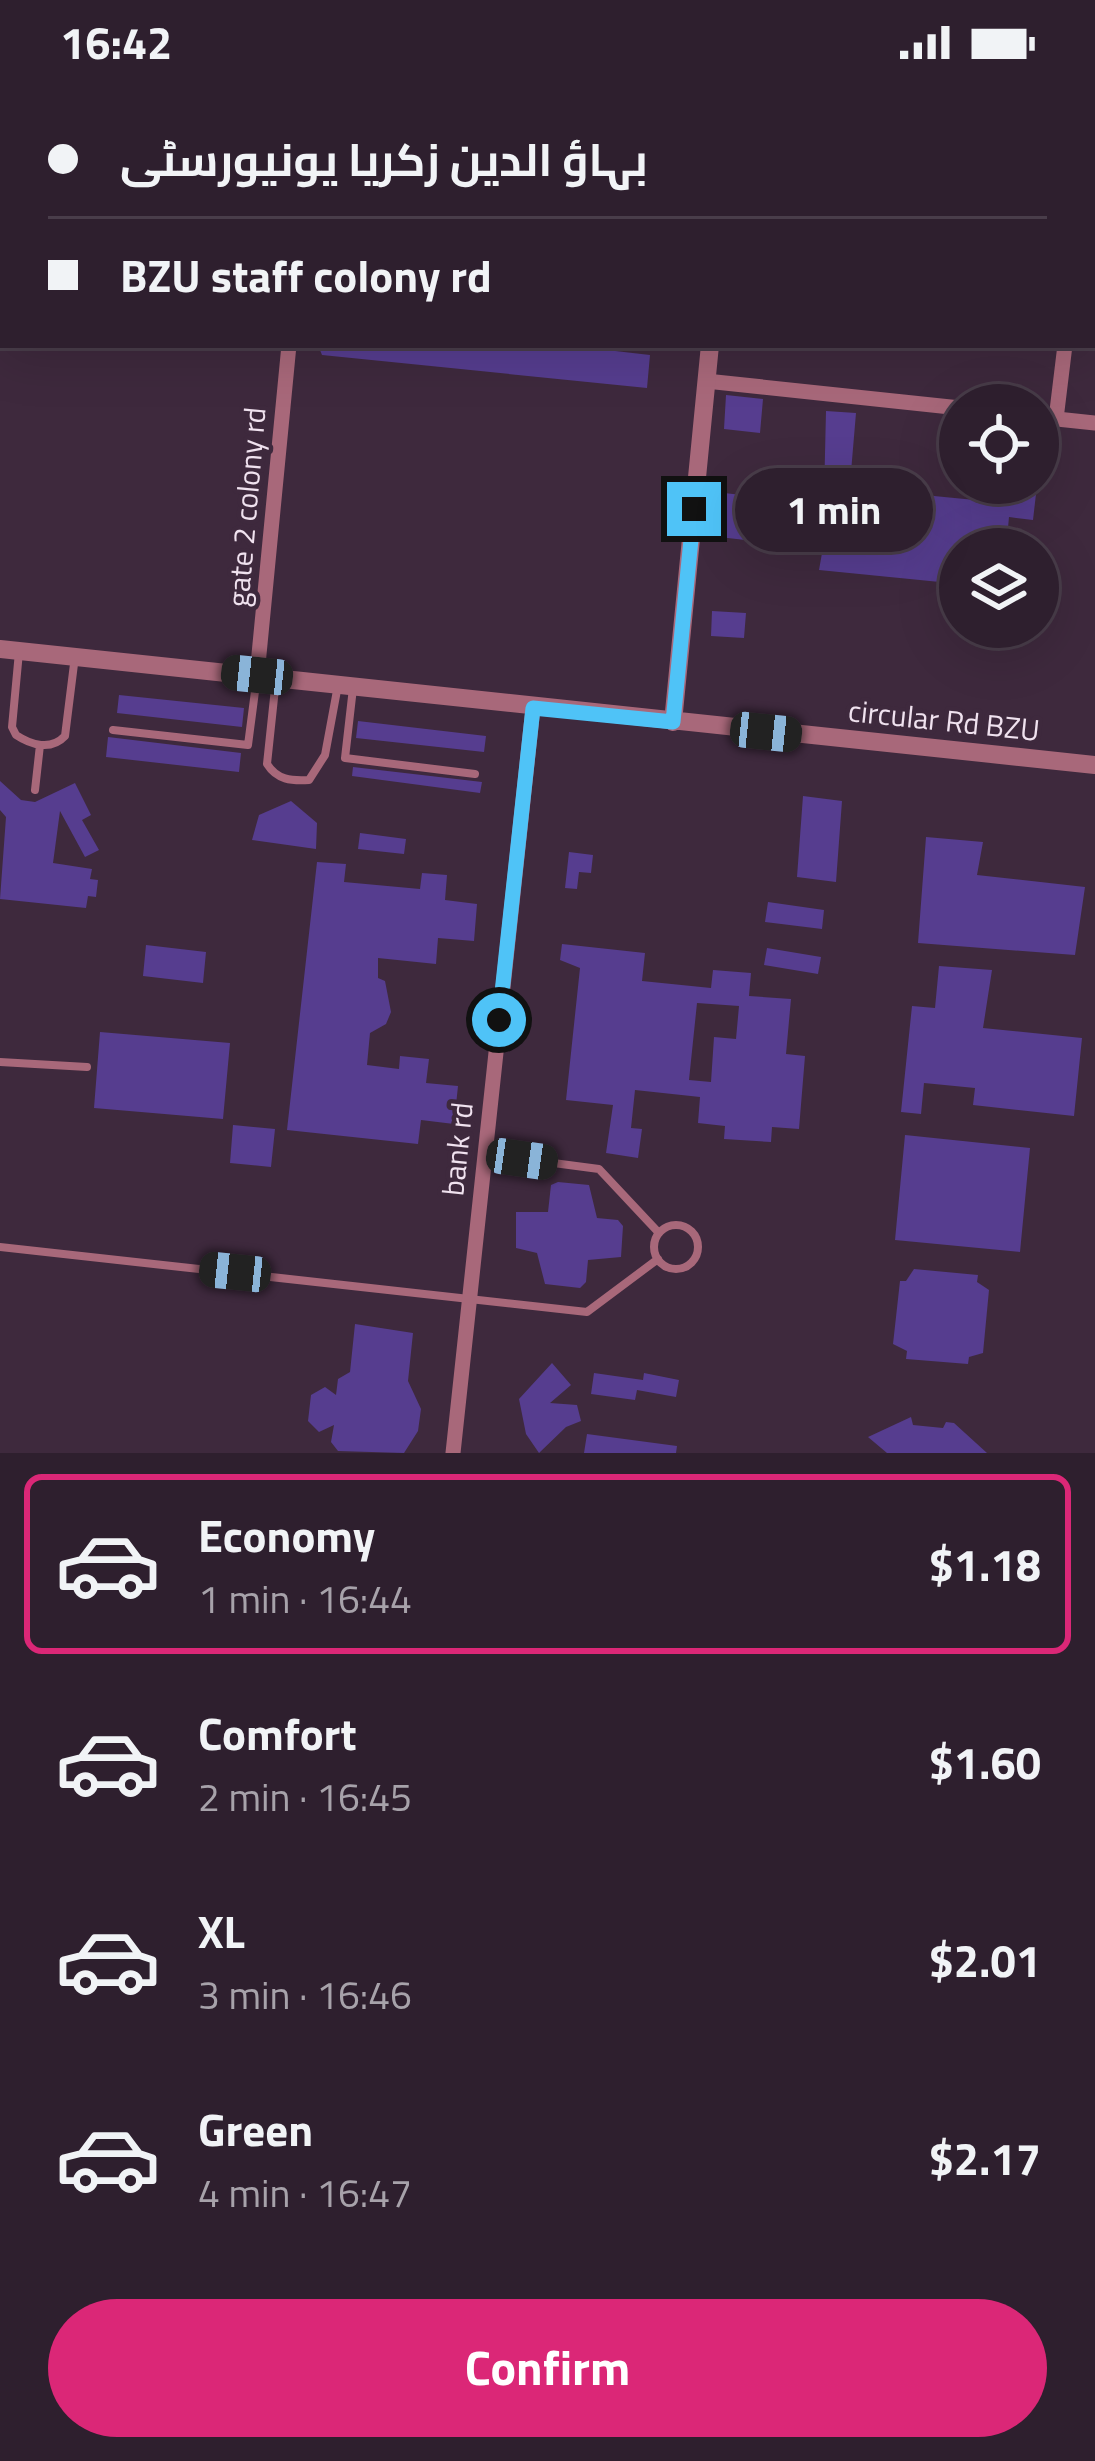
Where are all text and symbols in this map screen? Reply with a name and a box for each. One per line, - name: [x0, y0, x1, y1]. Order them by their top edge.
- text: 16:42: [60, 8, 172, 76]
- text: بہاؤ الدین زکریا یونیورسٹی: [120, 125, 648, 193]
- text: BZU staff colony rd: [120, 241, 492, 309]
- map controls: [939, 384, 1059, 648]
- button: locate: [939, 384, 1059, 504]
- street label: gate 2 colony rd: [214, 405, 278, 609]
- callout: 1 min: [736, 467, 934, 551]
- text: 1 min: [787, 480, 881, 539]
- route end: [667, 482, 721, 536]
- button: layers: [939, 528, 1059, 648]
- car: [219, 653, 295, 697]
- street label: circular Rd BZU: [846, 687, 1042, 753]
- car: [728, 710, 804, 754]
- route start: [472, 993, 526, 1047]
- street label: bank rd: [429, 1100, 485, 1198]
- car: [484, 1136, 560, 1182]
- car: [197, 1250, 273, 1294]
- text: Economy: [198, 1501, 375, 1569]
- icon: car: [54, 1510, 162, 1618]
- text: $1.18: [929, 1530, 1041, 1598]
- text: 1 min · 16:44: [198, 1569, 412, 1628]
- text: Comfort: [198, 1699, 357, 1767]
- icon: car: [54, 1708, 162, 1816]
- text: $1.60: [929, 1728, 1041, 1796]
- text: 2 min · 16:45: [198, 1767, 412, 1826]
- text: XL: [198, 1897, 245, 1965]
- icon: car: [54, 1906, 162, 2014]
- text: $2.01: [929, 1926, 1041, 1994]
- text: 3 min · 16:46: [198, 1965, 412, 2024]
- text: Green: [198, 2095, 313, 2163]
- icon: car: [54, 2104, 162, 2212]
- text: $2.17: [929, 2124, 1041, 2192]
- text: 4 min · 16:47: [198, 2163, 412, 2222]
- button: Confirm: [48, 2299, 1047, 2437]

